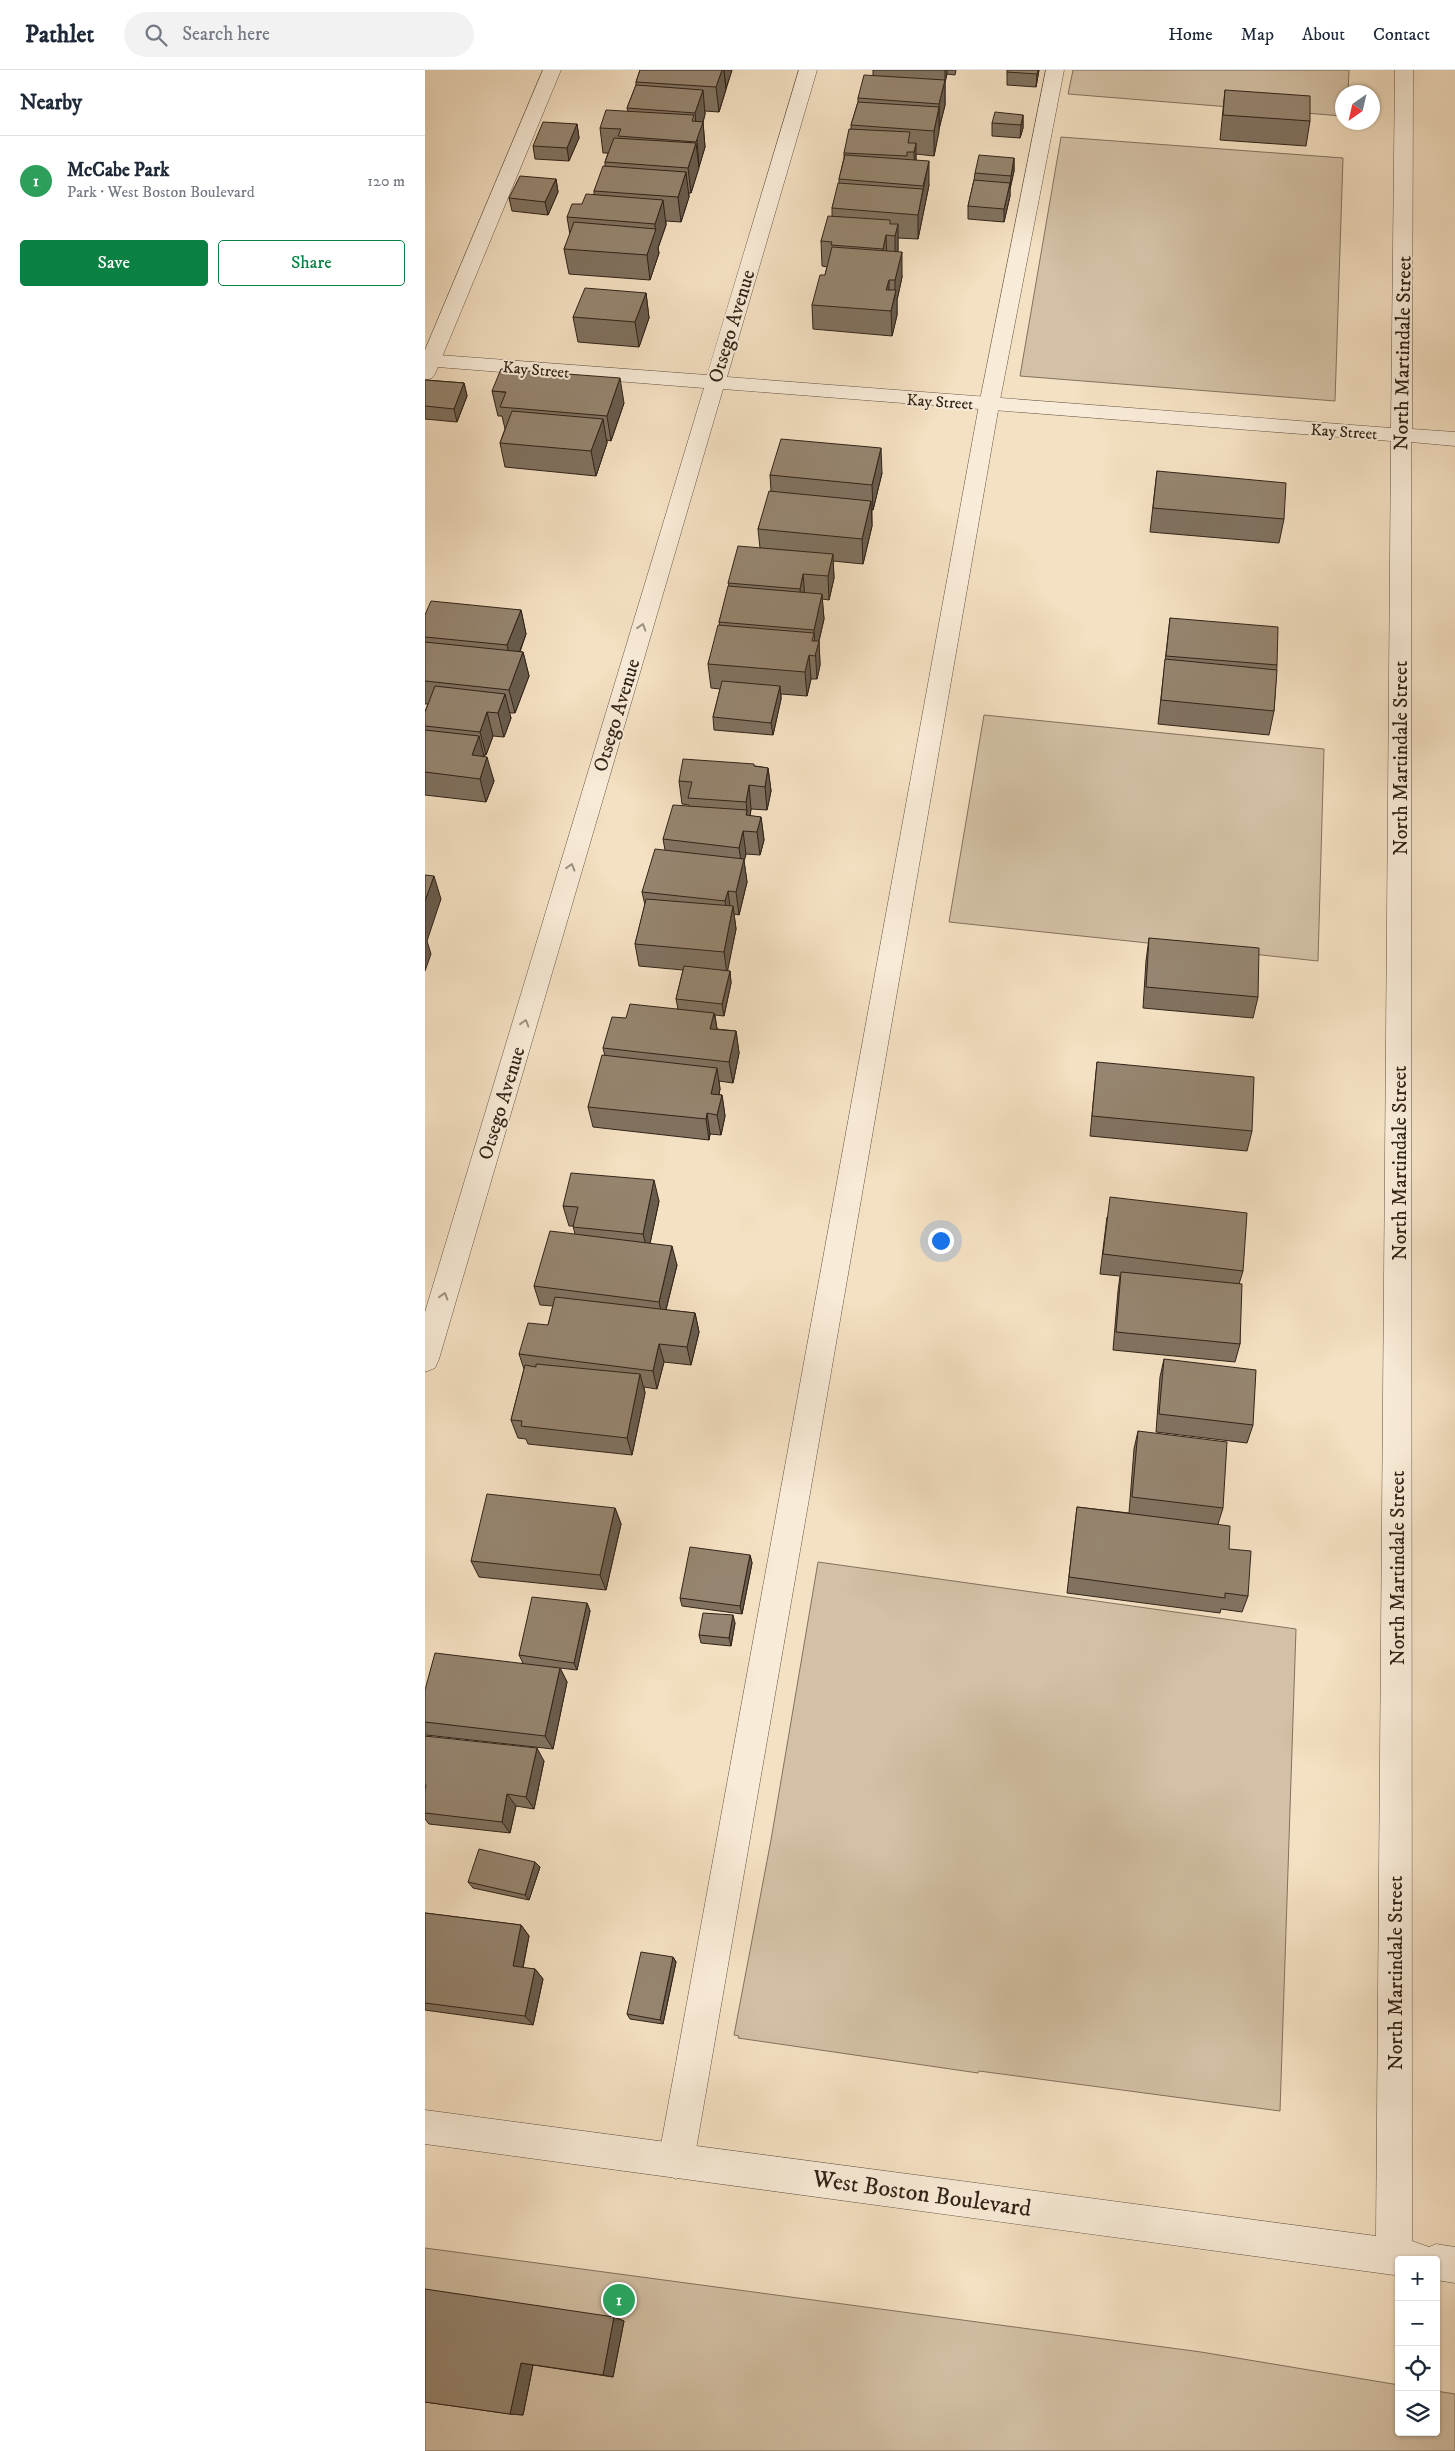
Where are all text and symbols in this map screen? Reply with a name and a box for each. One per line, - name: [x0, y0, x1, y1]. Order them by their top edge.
- search box: [124, 12, 474, 57]
- text: Pathlet: [25, 20, 94, 50]
- icon: search: [142, 21, 170, 49]
- text: Search here: [182, 23, 270, 46]
- text: Home: [1168, 24, 1213, 46]
- text: Map: [1241, 24, 1274, 46]
- text: About: [1302, 24, 1345, 46]
- text: Contact: [1373, 24, 1430, 46]
- north arrow: [1335, 85, 1380, 130]
- text: Nearby: [20, 90, 82, 116]
- text: McCabe Park: [67, 159, 169, 182]
- text: 1: [33, 171, 39, 191]
- text: 120 m: [367, 171, 405, 191]
- text: Park · West Boston Boulevard: [67, 182, 255, 202]
- button: Save: [20, 240, 208, 286]
- button: Share: [218, 240, 405, 286]
- street label: North Martindale Street: [1389, 255, 1418, 451]
- street label: Otsego Avenue: [703, 267, 761, 386]
- street label: Kay Street: [502, 357, 570, 383]
- street label: Kay Street: [906, 390, 974, 414]
- street label: Kay Street: [1310, 420, 1378, 444]
- one-way arrow: [637, 624, 647, 632]
- street label: Otsego Avenue: [588, 656, 646, 775]
- street label: North Martindale Street: [1389, 661, 1414, 855]
- one-way arrow: [566, 863, 576, 871]
- one-way arrow: [519, 1019, 529, 1027]
- street label: Otsego Avenue: [473, 1044, 531, 1163]
- street label: North Martindale Street: [1388, 1066, 1413, 1260]
- your location: [928, 1228, 954, 1254]
- one-way arrow: [438, 1292, 448, 1300]
- street label: North Martindale Street: [1386, 1471, 1411, 1665]
- street label: North Martindale Street: [1384, 1876, 1409, 2070]
- street label: West Boston Boulevard: [810, 2164, 1033, 2224]
- map controls: [1395, 2256, 1440, 2436]
- button: +: [1395, 2256, 1440, 2301]
- pin: 1: [603, 2281, 635, 2319]
- button: −: [1395, 2301, 1440, 2346]
- button: locate: [1395, 2346, 1440, 2391]
- button: layers: [1395, 2391, 1440, 2436]

